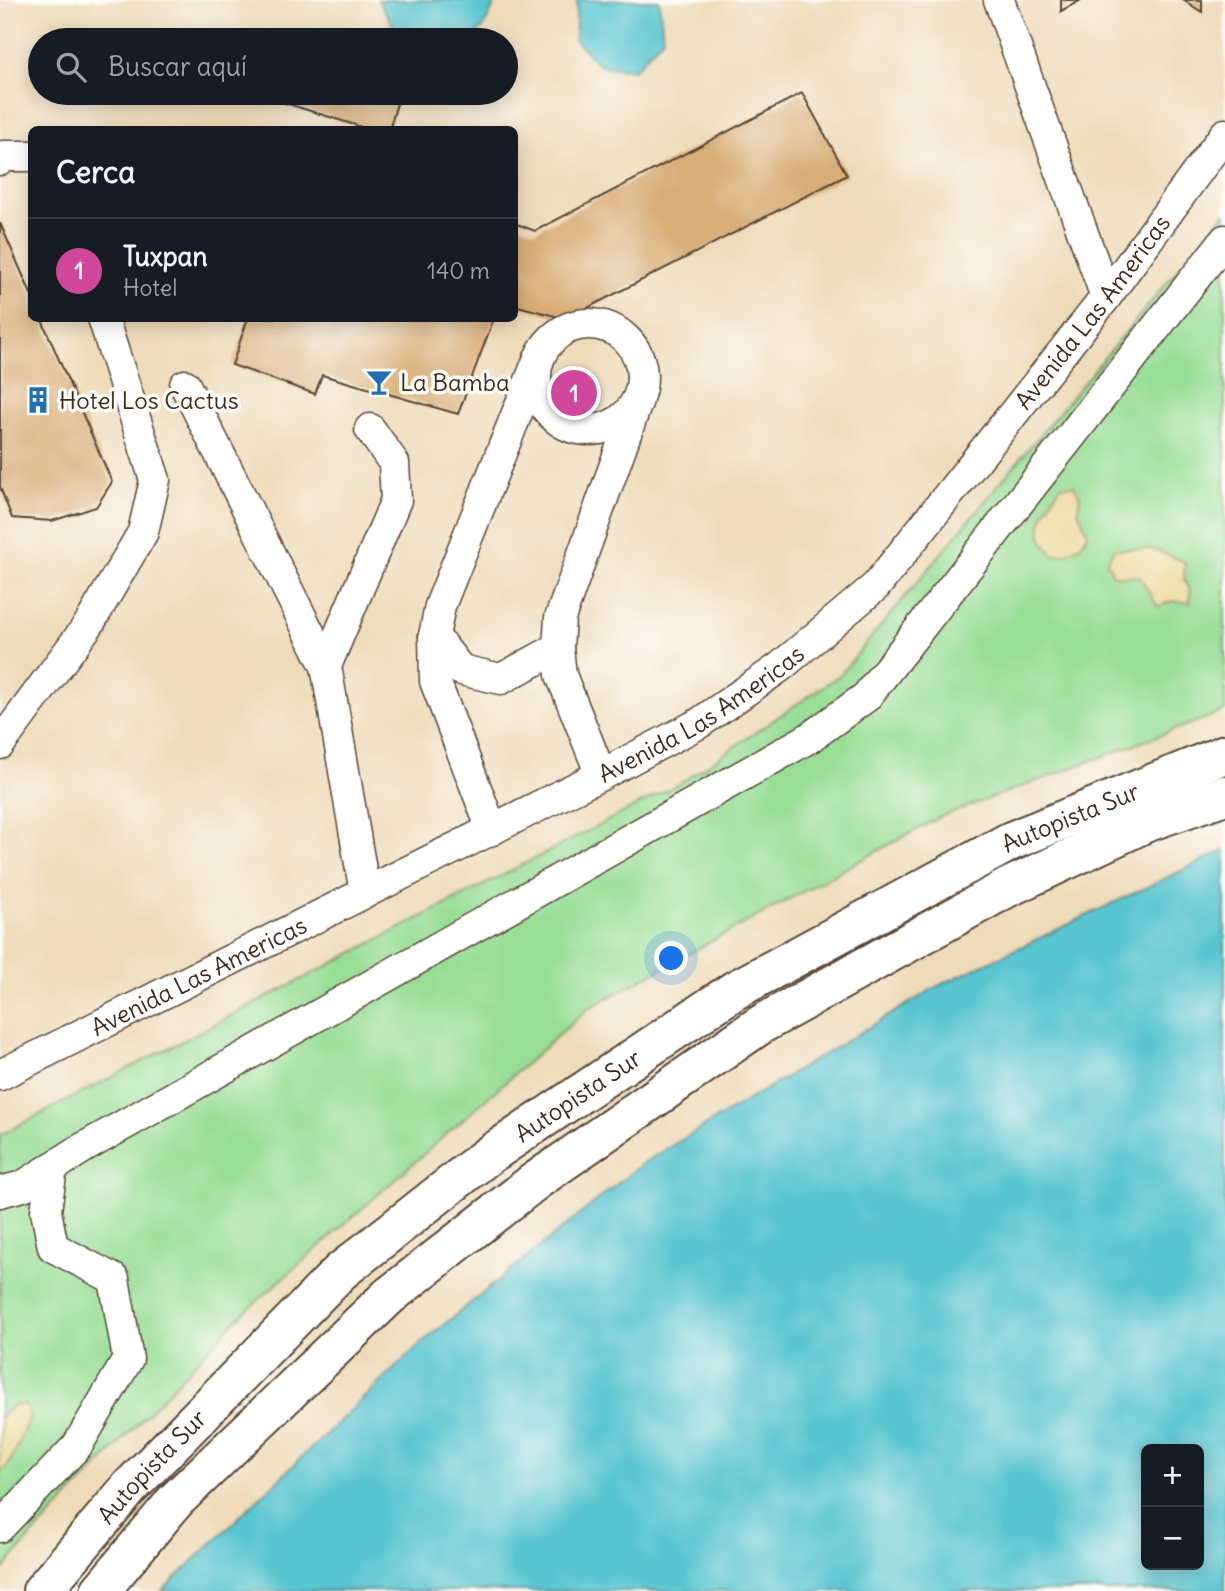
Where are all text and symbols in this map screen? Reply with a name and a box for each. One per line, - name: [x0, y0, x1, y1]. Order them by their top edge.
- search box: [28, 28, 518, 105]
- icon: search: [52, 48, 90, 86]
- text: Buscar aquí: [108, 50, 247, 83]
- text: Cerca: [56, 153, 135, 191]
- street label: Avenida Las Americas: [1008, 209, 1176, 415]
- text: Tuxpan: [123, 240, 207, 273]
- text: 1: [74, 256, 84, 285]
- text: 140 m: [427, 256, 490, 285]
- text: Hotel: [123, 273, 177, 302]
- bar icon: La Bamba: [364, 367, 394, 397]
- place label: La Bamba: [400, 367, 510, 397]
- pin: 1: [551, 367, 597, 419]
- building icon: Hotel Los Cactus: [23, 385, 53, 415]
- place label: Hotel Los Cactus: [59, 385, 239, 415]
- street label: Avenida Las Americas: [593, 638, 810, 789]
- street label: Autopista Sur: [996, 776, 1144, 858]
- street label: Avenida Las Americas: [86, 909, 311, 1042]
- your location: [654, 941, 688, 975]
- street label: Autopista Sur: [509, 1042, 647, 1149]
- street label: Autopista Sur: [91, 1403, 213, 1530]
- map controls: [1141, 1444, 1204, 1570]
- button: +: [1141, 1444, 1204, 1507]
- button: −: [1141, 1507, 1204, 1570]

